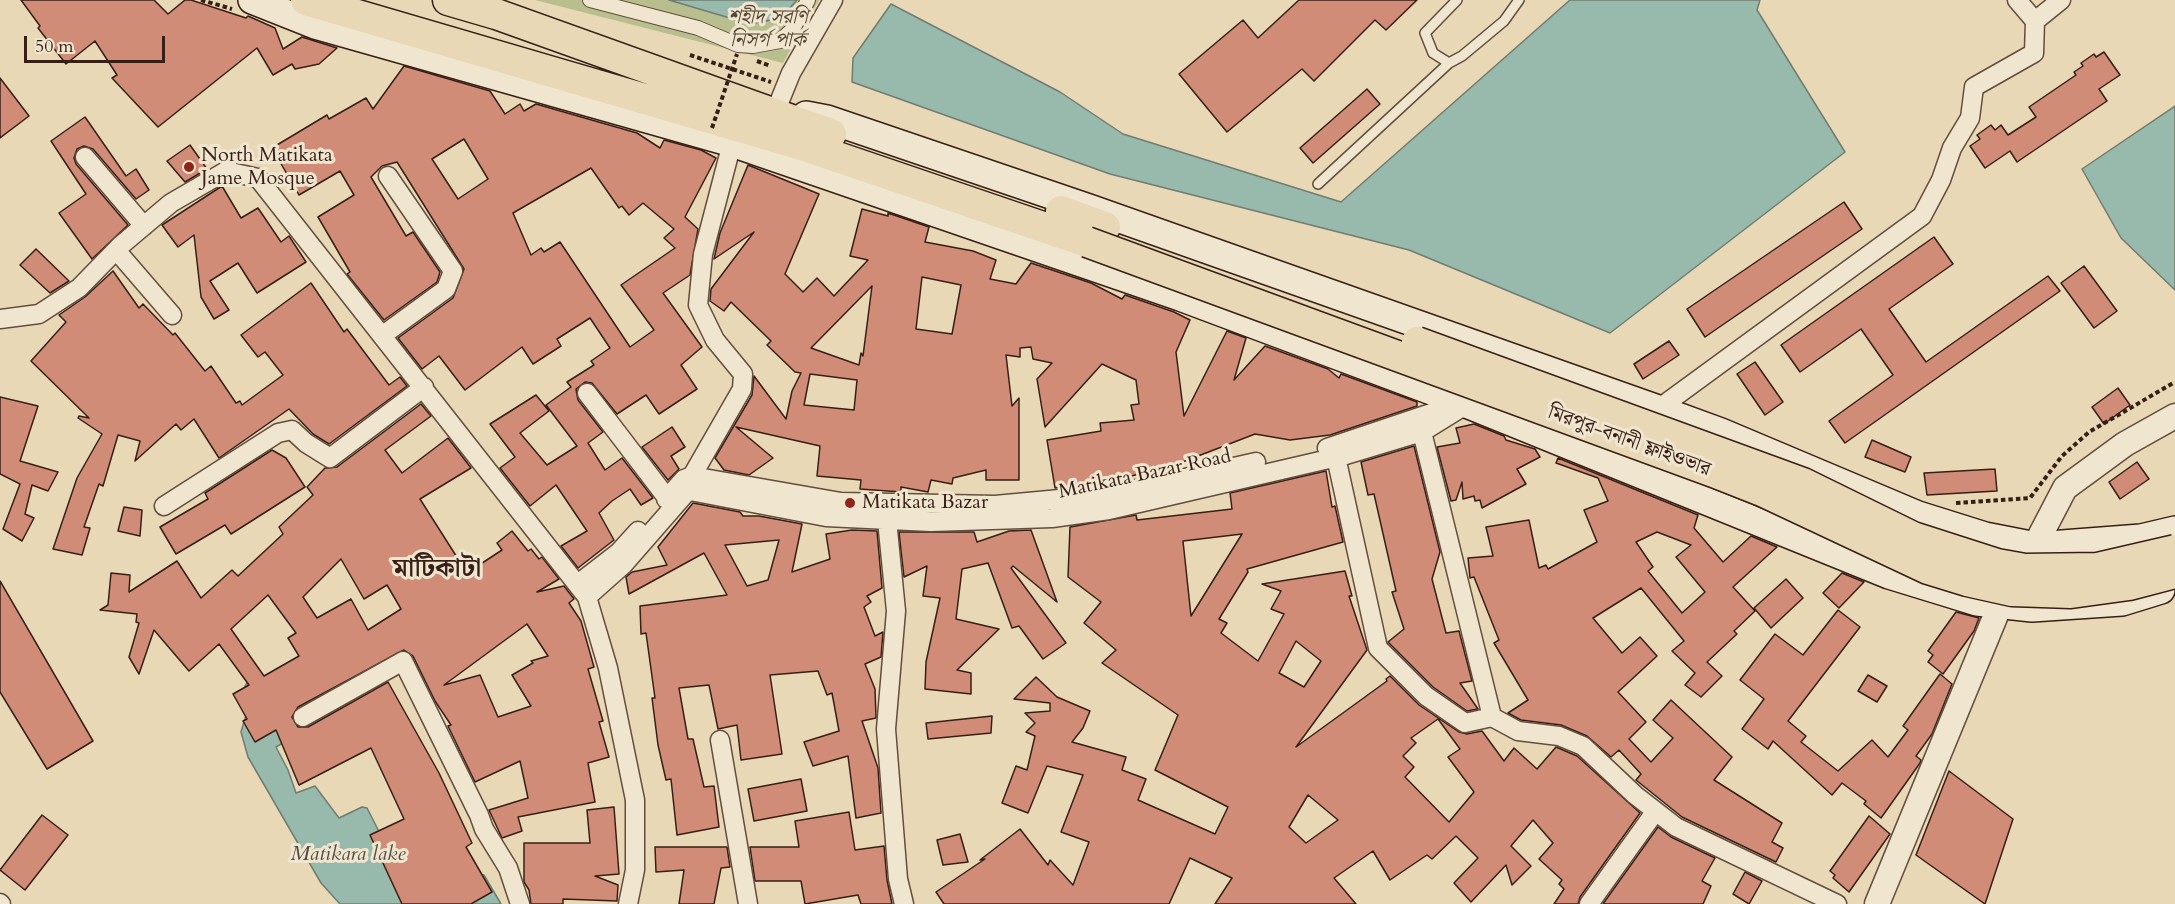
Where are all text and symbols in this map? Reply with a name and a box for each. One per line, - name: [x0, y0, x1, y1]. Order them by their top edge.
- park label: শহীদ সরণি নিসর্গ পার্ক: [728, 6, 808, 53]
- scale bar: [27, 24, 168, 62]
- text: 50 m: [35, 34, 74, 59]
- place label: North Matikata Jame Mosque: [201, 144, 333, 191]
- marker: North Matikata Jame Mosque: [182, 160, 196, 174]
- street label: মিরপুর-বনানী ফ্লাইওভার: [1544, 401, 1714, 483]
- street label: Matikata Bazar Road: [1057, 445, 1233, 505]
- place label: Matikata Bazar: [862, 491, 988, 515]
- marker: Matikata Bazar: [843, 496, 857, 510]
- district label: মাটিকাটা: [393, 554, 481, 586]
- water label: Matikara lake: [290, 842, 406, 868]

